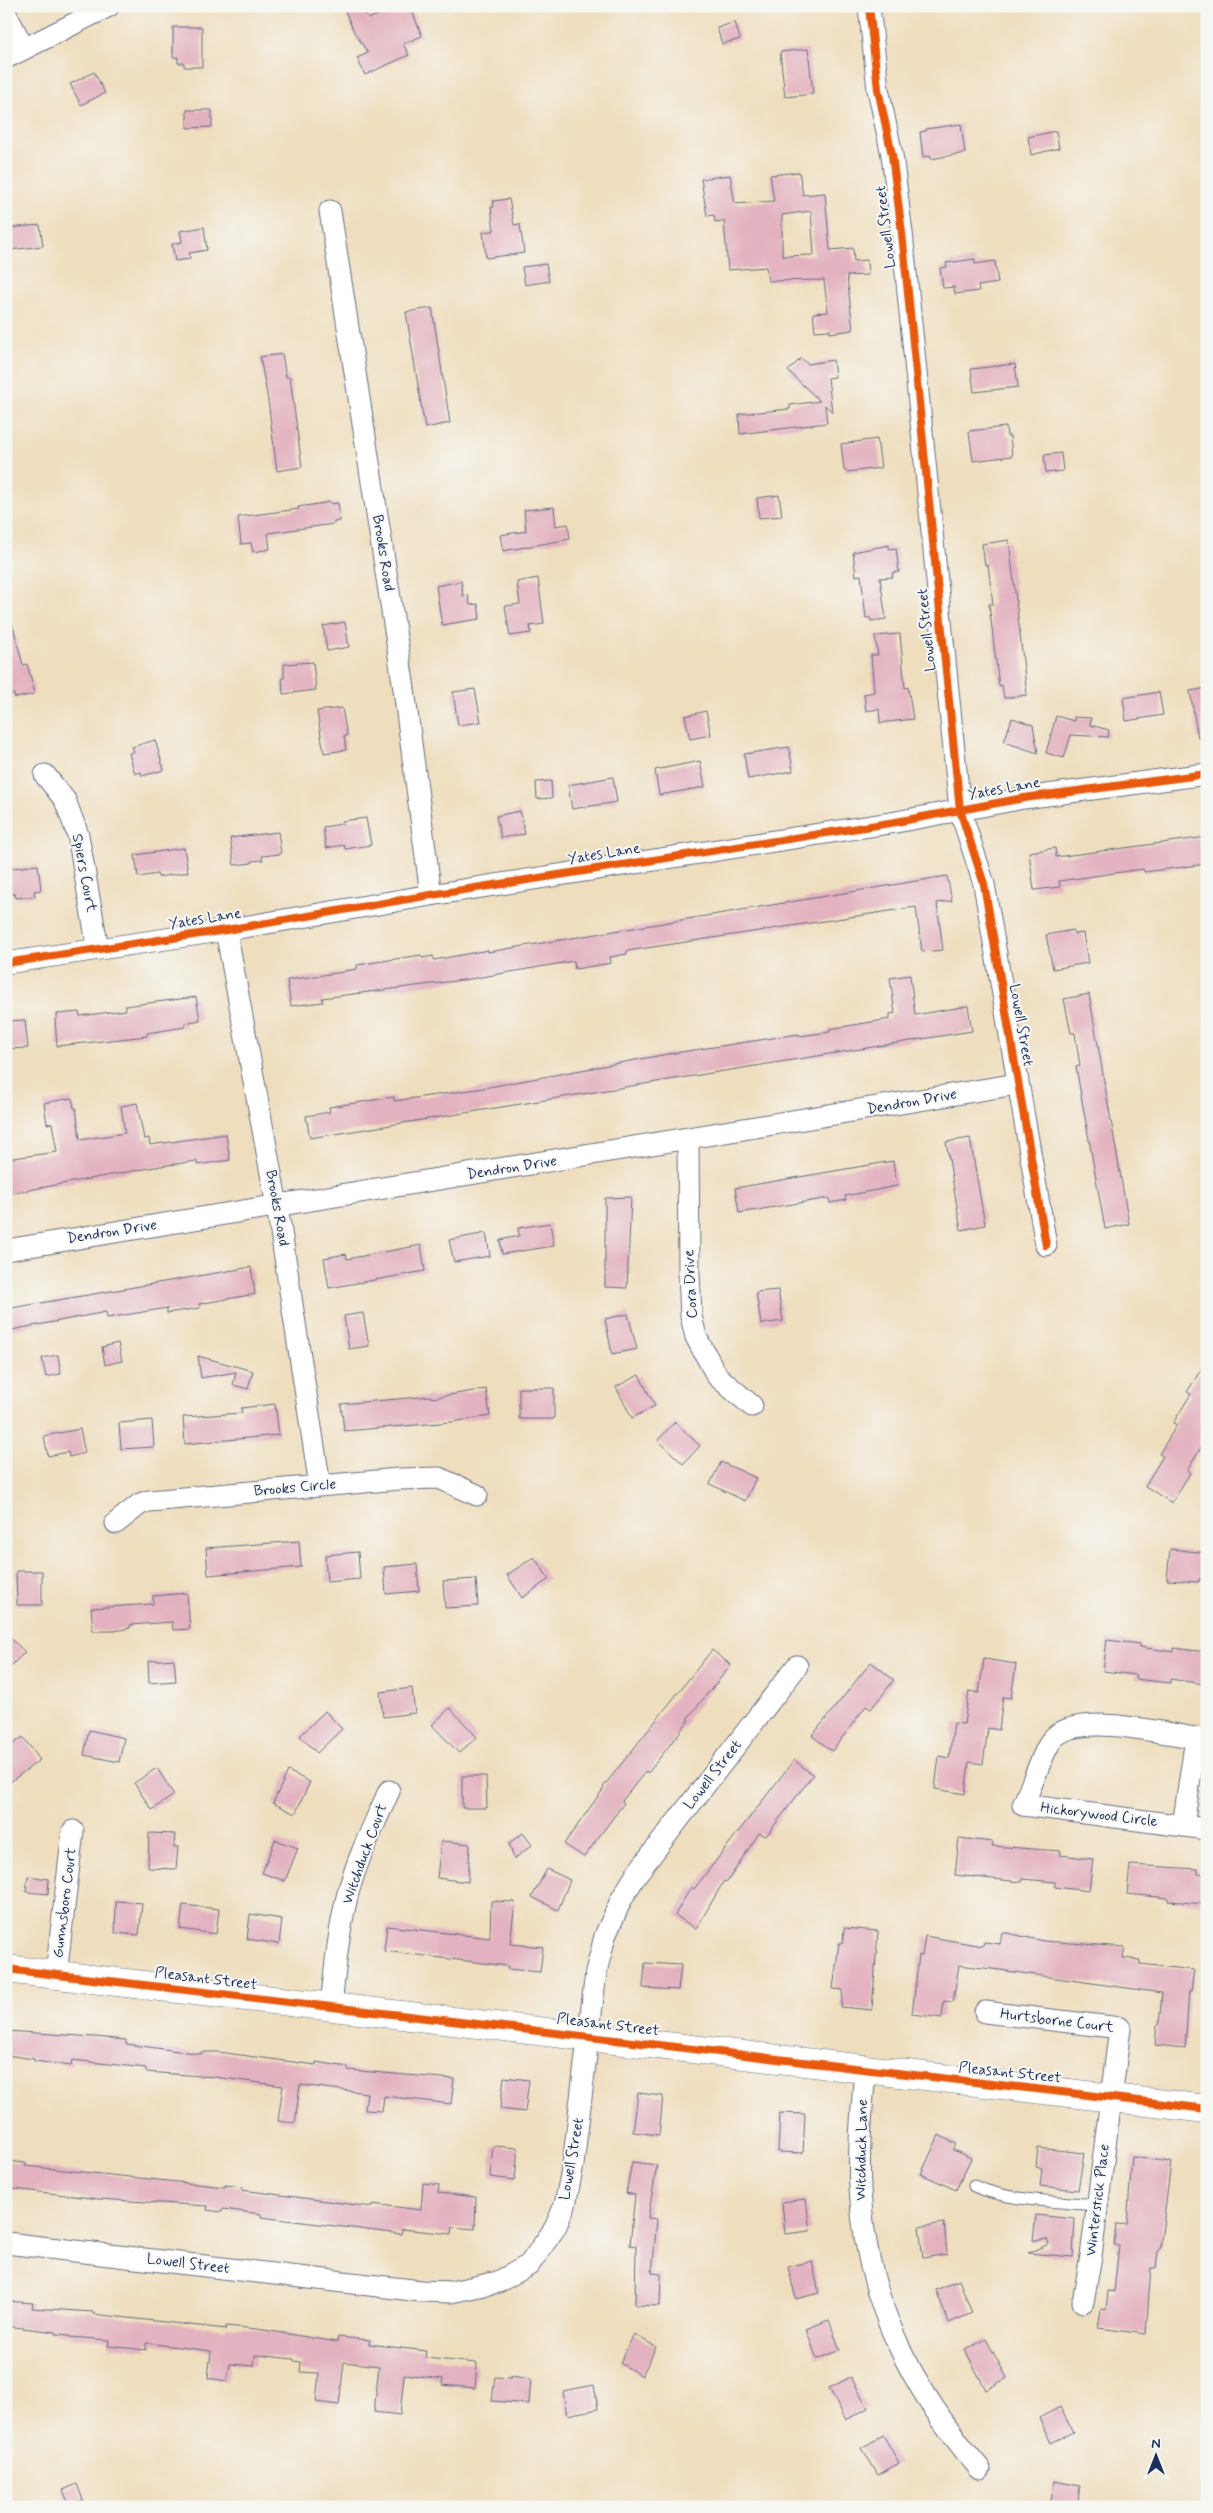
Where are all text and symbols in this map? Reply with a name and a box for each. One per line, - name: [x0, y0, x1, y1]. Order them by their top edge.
- street label: Lowell Street: [871, 184, 901, 270]
- street label: Brooks Road: [367, 513, 399, 593]
- street label: Lowell Street: [913, 587, 941, 672]
- street label: Yates Lane: [966, 773, 1042, 805]
- street label: Spiers Court: [67, 832, 101, 914]
- street label: Yates Lane: [566, 838, 642, 870]
- street label: Yates Lane: [167, 903, 243, 935]
- street label: Lowell Street: [1004, 982, 1038, 1068]
- street label: Dendron Drive: [865, 1084, 959, 1120]
- street label: Dendron Drive: [466, 1151, 559, 1185]
- street label: Brooks Road: [260, 1168, 294, 1248]
- street label: Dendron Drive: [66, 1215, 159, 1249]
- street label: Cora Drive: [679, 1249, 703, 1319]
- street label: Brooks Circle: [253, 1474, 337, 1502]
- street label: Lowell Street: [679, 1736, 747, 1814]
- street label: Hickorywood Circle: [1039, 1798, 1159, 1832]
- street label: Witchduck Court: [338, 1801, 392, 1907]
- street label: Gunnsboro Court: [48, 1847, 82, 1959]
- street label: Pleasant Street: [154, 1963, 258, 1995]
- street label: Hurtsborne Court: [999, 2004, 1115, 2038]
- street label: Pleasant Street: [556, 2009, 660, 2041]
- street label: Pleasant Street: [958, 2058, 1062, 2088]
- street label: Witchduck Lane: [851, 2099, 873, 2201]
- street label: Lowell Street: [555, 2116, 589, 2202]
- street label: Winterstick Place: [1081, 2143, 1115, 2257]
- street label: Lowell Street: [145, 2249, 231, 2279]
- north arrow: [1130, 2430, 1180, 2480]
- text: N: [1151, 2435, 1161, 2453]

